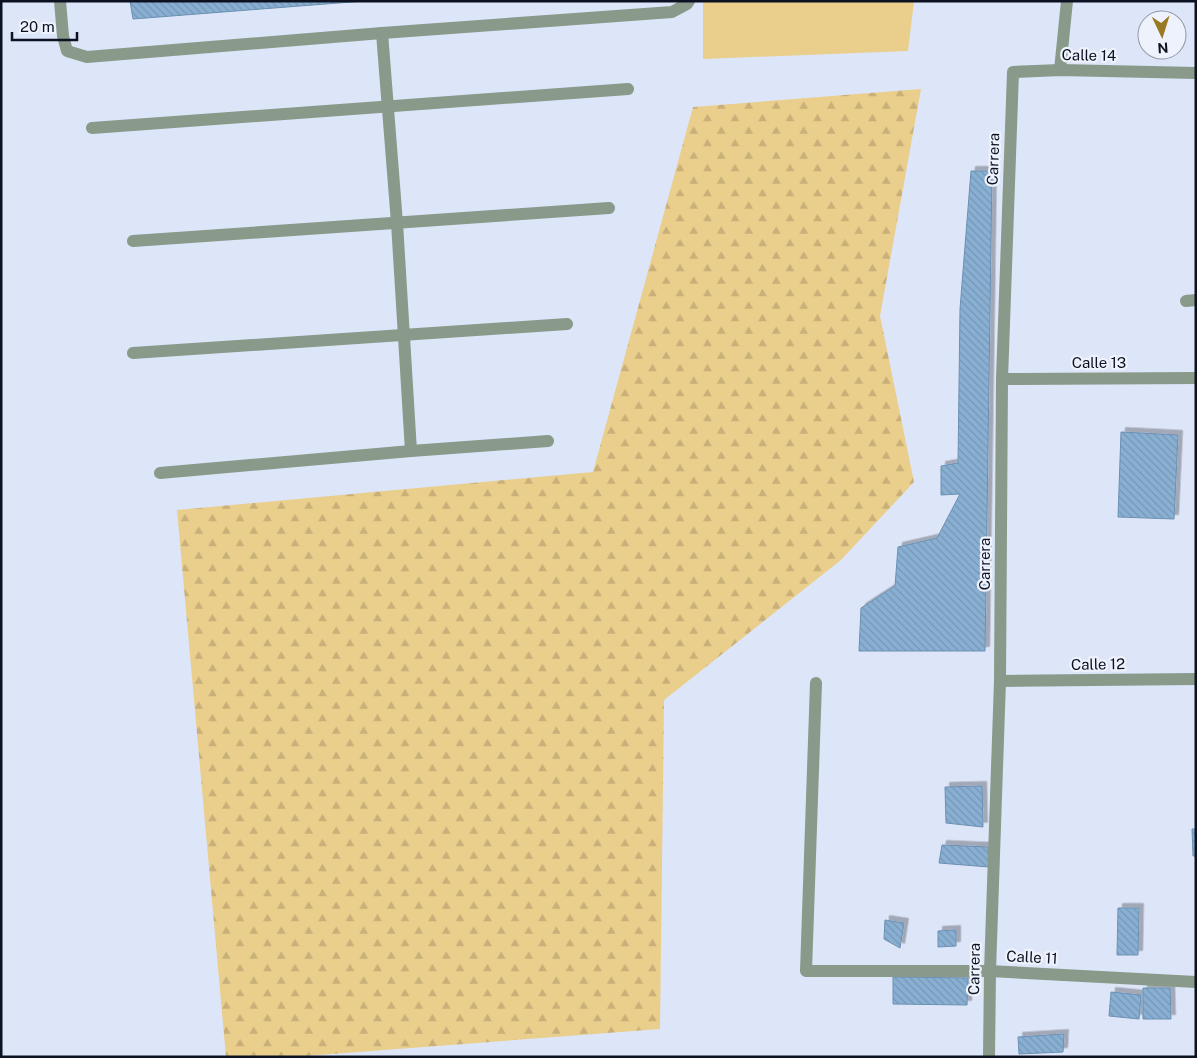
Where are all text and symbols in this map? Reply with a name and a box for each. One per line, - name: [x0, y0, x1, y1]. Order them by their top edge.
- scale bar: [12, 10, 78, 42]
- north arrow: [1137, 10, 1187, 60]
- text: 20 m: [20, 18, 55, 35]
- text: N: [1157, 40, 1169, 56]
- street label: Calle 14: [1062, 46, 1116, 64]
- street label: Carrera: [984, 132, 1002, 186]
- street label: Calle 13: [1072, 354, 1126, 371]
- street label: Carrera: [976, 538, 993, 590]
- street label: Calle 12: [1071, 655, 1125, 673]
- street label: Carrera: [965, 943, 983, 995]
- street label: Calle 11: [1006, 947, 1058, 967]

